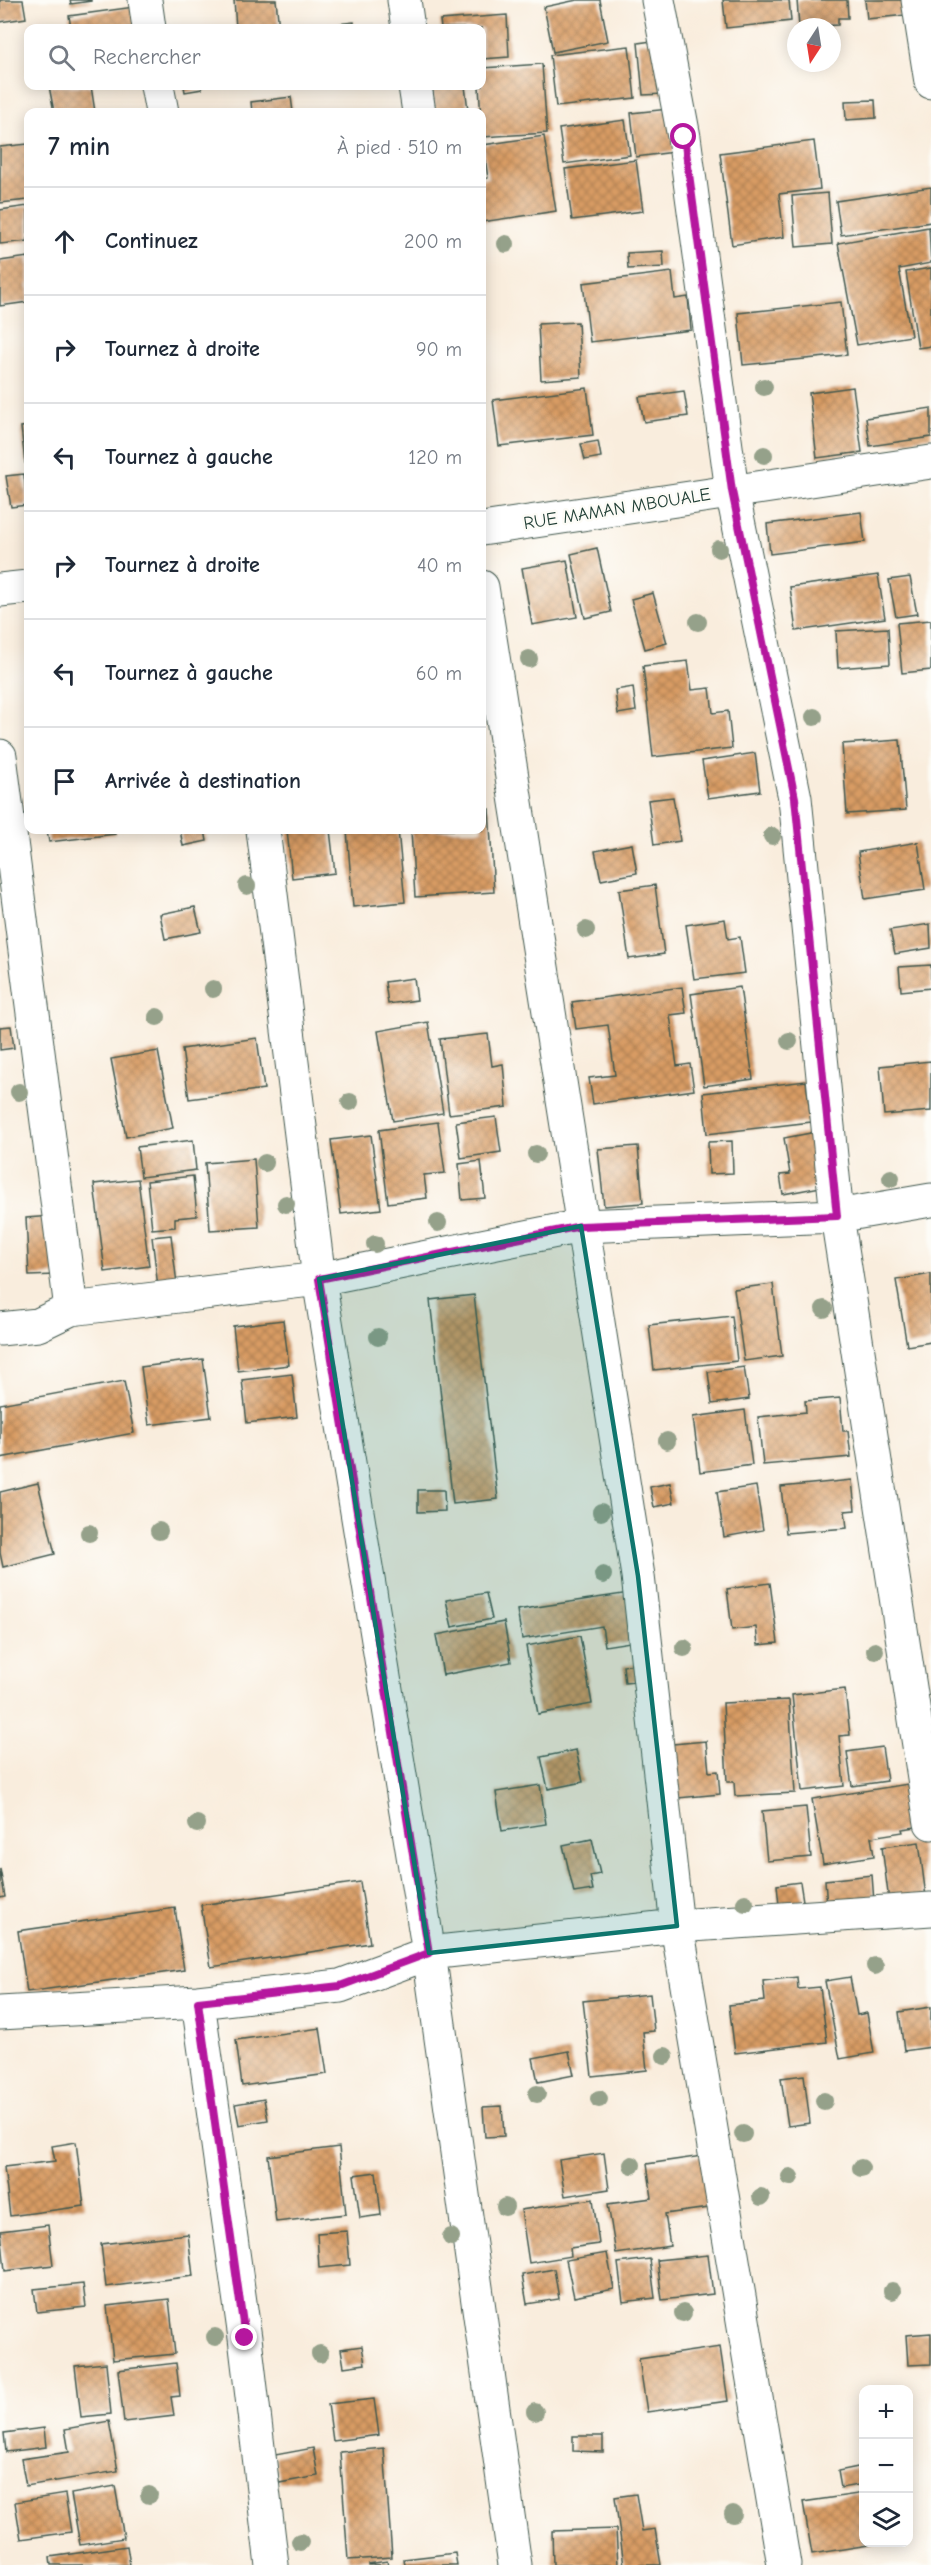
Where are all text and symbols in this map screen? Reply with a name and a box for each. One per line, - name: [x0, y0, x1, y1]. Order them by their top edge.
- north arrow: [787, 18, 841, 72]
- search box: [24, 24, 486, 90]
- icon: search: [45, 41, 78, 74]
- text: Rechercher: [93, 44, 201, 70]
- route start: [670, 123, 696, 149]
- text: 7 min: [48, 132, 110, 162]
- text: À pied · 510 m: [337, 136, 462, 159]
- icon: ahead: [48, 225, 81, 258]
- text: Continuez: [105, 228, 198, 254]
- text: 200 m: [404, 230, 462, 253]
- icon: right: [48, 333, 81, 366]
- text: Tournez à droite: [105, 336, 260, 362]
- text: 90 m: [416, 338, 462, 361]
- icon: left: [48, 441, 81, 474]
- text: Tournez à gauche: [105, 444, 273, 470]
- text: 120 m: [408, 446, 462, 469]
- street label: RUE MAMAN MBOUALE: [522, 484, 712, 534]
- icon: right: [48, 549, 81, 582]
- text: Tournez à droite: [105, 552, 260, 578]
- text: 40 m: [417, 554, 462, 577]
- icon: left: [48, 657, 81, 690]
- text: Tournez à gauche: [105, 660, 273, 686]
- text: 60 m: [416, 662, 462, 685]
- icon: arrive: [48, 765, 81, 798]
- text: Arrivée à destination: [105, 768, 301, 794]
- route end: [231, 2324, 257, 2350]
- map controls: [859, 2385, 913, 2547]
- button: +: [859, 2385, 913, 2439]
- button: −: [859, 2439, 913, 2493]
- button: layers: [859, 2493, 913, 2547]

